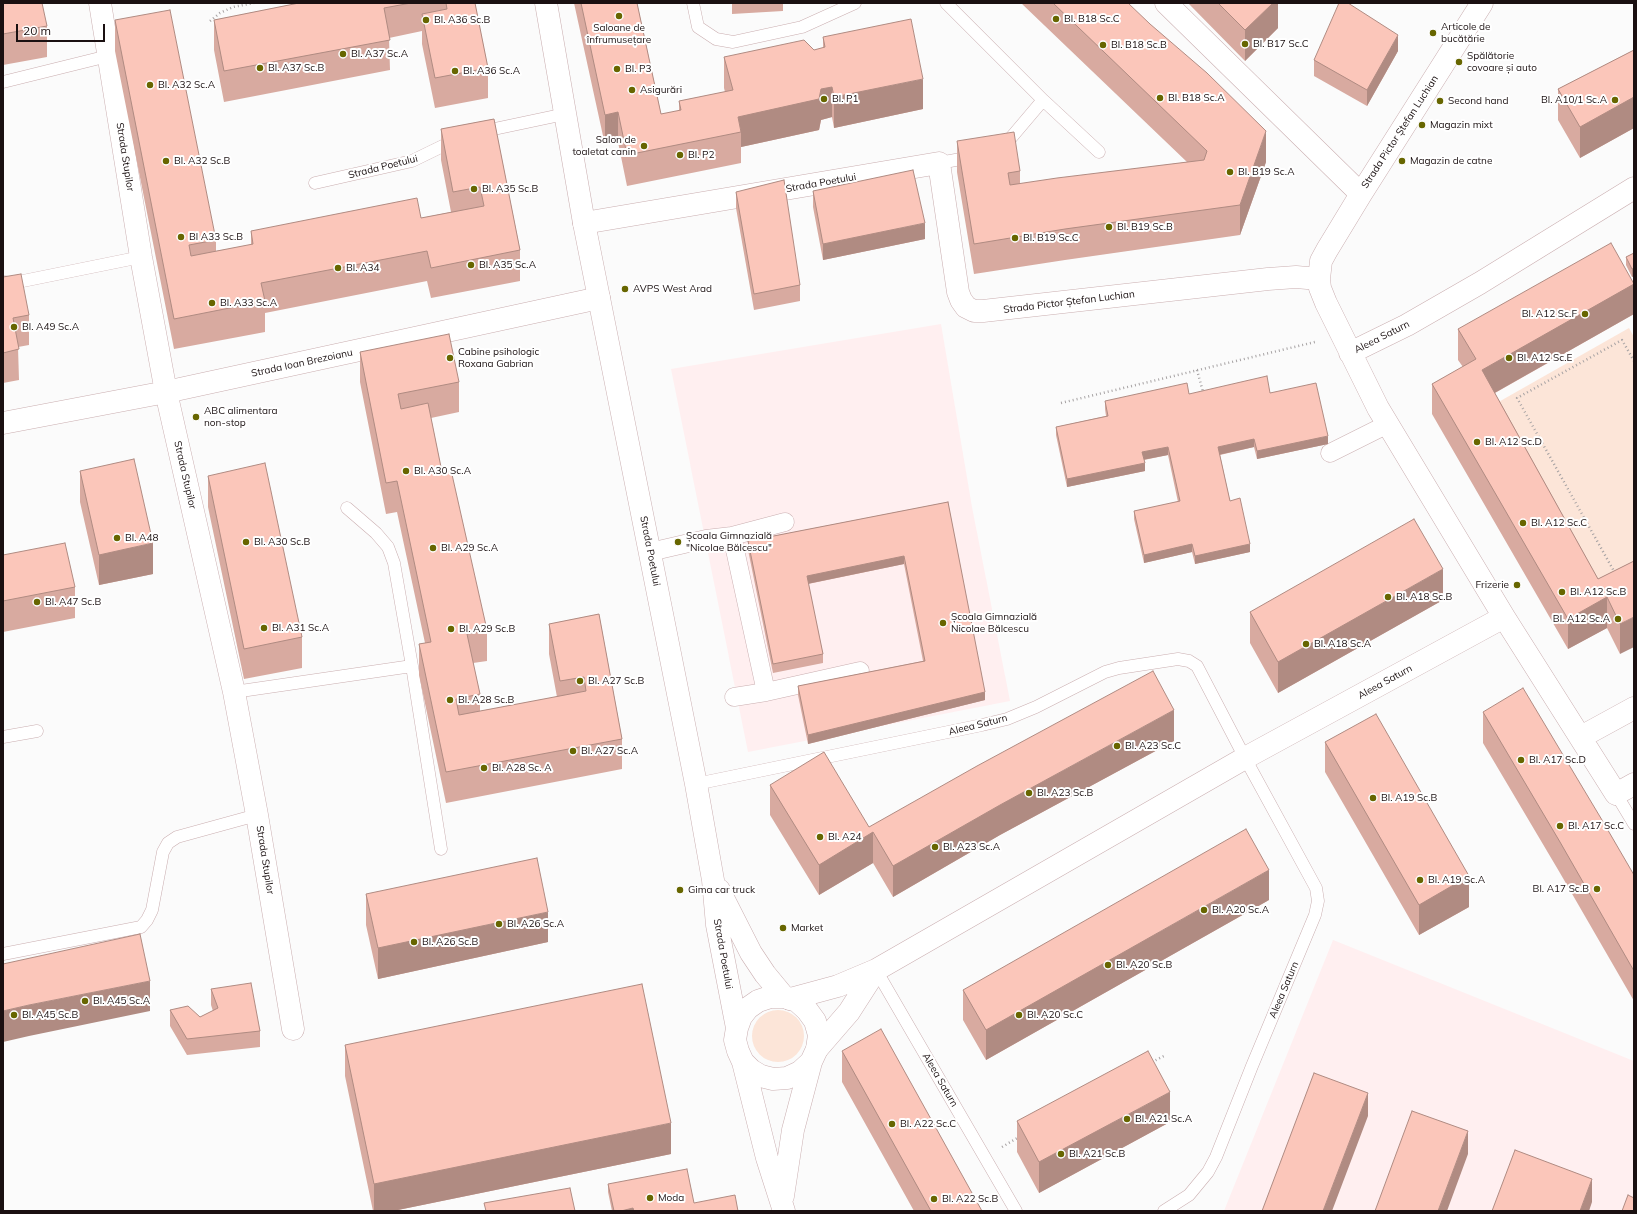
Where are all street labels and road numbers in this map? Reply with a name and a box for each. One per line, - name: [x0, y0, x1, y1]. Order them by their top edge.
- street label: Strada Pictor Ștefan Luchian: [1359, 73, 1441, 191]
- street label: Strada Stupilor: [114, 122, 136, 192]
- street label: Strada Poetului: [347, 153, 419, 181]
- street label: Strada Poetului: [785, 171, 857, 195]
- street label: Strada Pictor Ștefan Luchian: [1003, 288, 1135, 316]
- street label: Aleea Saturn: [1352, 318, 1412, 356]
- street label: Strada Ioan Brezoianu: [250, 346, 354, 380]
- street label: Strada Stupilor: [171, 440, 199, 510]
- street label: Strada Poetului: [637, 515, 663, 587]
- street label: Aleea Saturn: [1356, 662, 1414, 702]
- street label: Aleea Saturn: [947, 712, 1009, 738]
- street label: Strada Stupilor: [254, 825, 276, 895]
- street label: Strada Poetului: [711, 918, 735, 990]
- street label: Aleea Saturn: [1267, 960, 1301, 1020]
- street label: Aleea Saturn: [920, 1051, 960, 1109]

